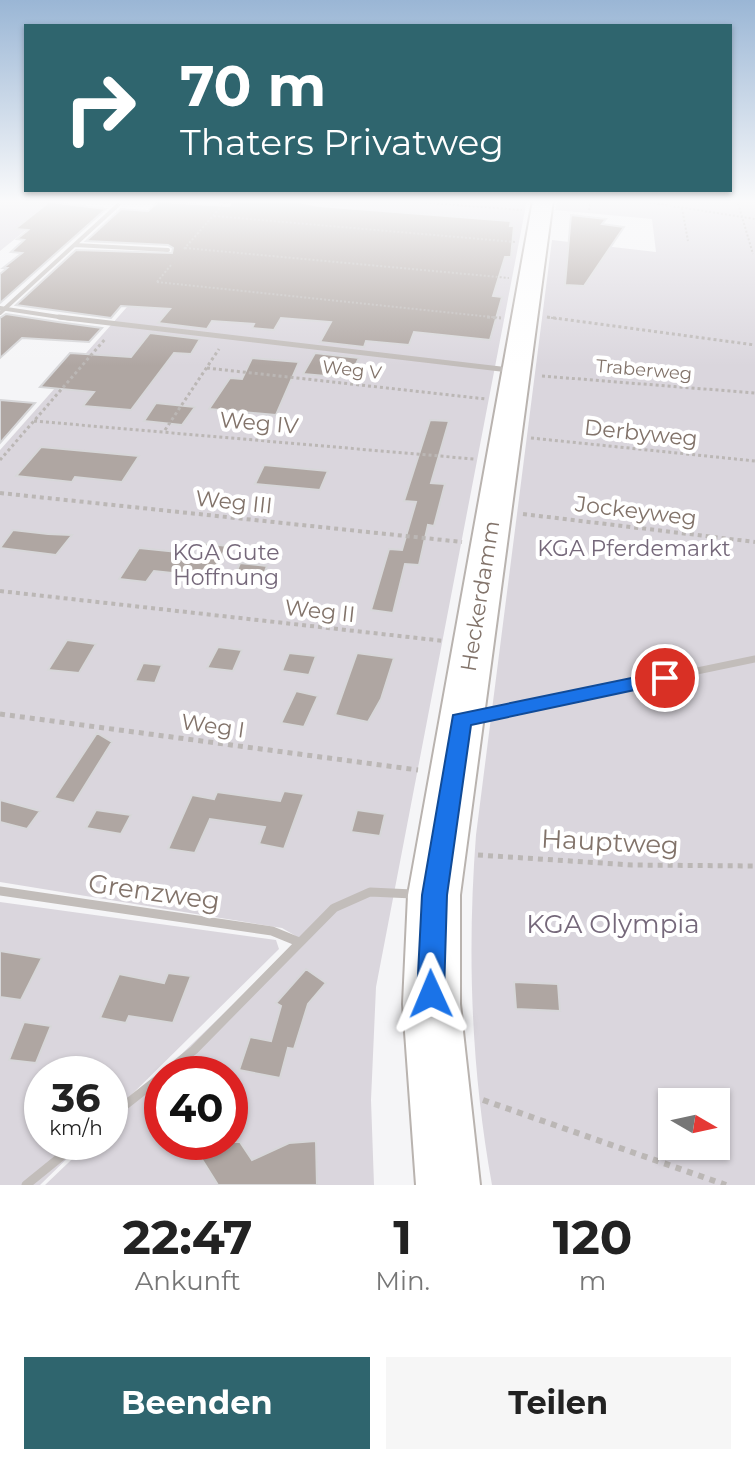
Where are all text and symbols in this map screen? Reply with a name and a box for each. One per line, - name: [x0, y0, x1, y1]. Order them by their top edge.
- text: 70 m: [180, 52, 326, 120]
- icon: right: [48, 56, 152, 160]
- text: Thaters Privatweg: [180, 120, 504, 164]
- street label: Traberweg: [595, 355, 693, 385]
- street label: Weg V: [321, 356, 383, 384]
- street label: Weg IV: [218, 406, 300, 440]
- street label: Derbyweg: [583, 414, 699, 452]
- street label: Weg III: [194, 485, 274, 519]
- street label: Jockeyweg: [573, 490, 698, 532]
- street label: Heckerdamm: [455, 519, 505, 673]
- park label: KGA Pferdemarkt: [537, 535, 731, 562]
- park label: KGA Gute Hoffnung: [173, 539, 279, 591]
- street label: Weg II: [283, 594, 357, 628]
- pin: [631, 644, 699, 712]
- icon: arrive: [643, 656, 687, 700]
- street label: Weg I: [179, 708, 247, 744]
- street label: Hauptweg: [540, 822, 680, 862]
- street label: Grenzweg: [86, 867, 222, 917]
- park label: KGA Olympia: [526, 908, 700, 940]
- position arrow: [389, 952, 473, 1036]
- speed limit sign: 40: [144, 1056, 248, 1160]
- text: 36: [51, 1073, 101, 1122]
- north arrow: [658, 1088, 730, 1160]
- map controls: [658, 1088, 730, 1160]
- text: km/h: [49, 1116, 103, 1140]
- text: 22:47: [123, 1208, 253, 1266]
- text: 1: [393, 1208, 412, 1266]
- text: 120: [553, 1208, 632, 1266]
- text: Ankunft: [135, 1265, 241, 1297]
- text: Min.: [375, 1265, 430, 1297]
- text: m: [579, 1265, 606, 1297]
- button: Beenden: [24, 1357, 370, 1449]
- button: Teilen: [386, 1357, 731, 1449]

